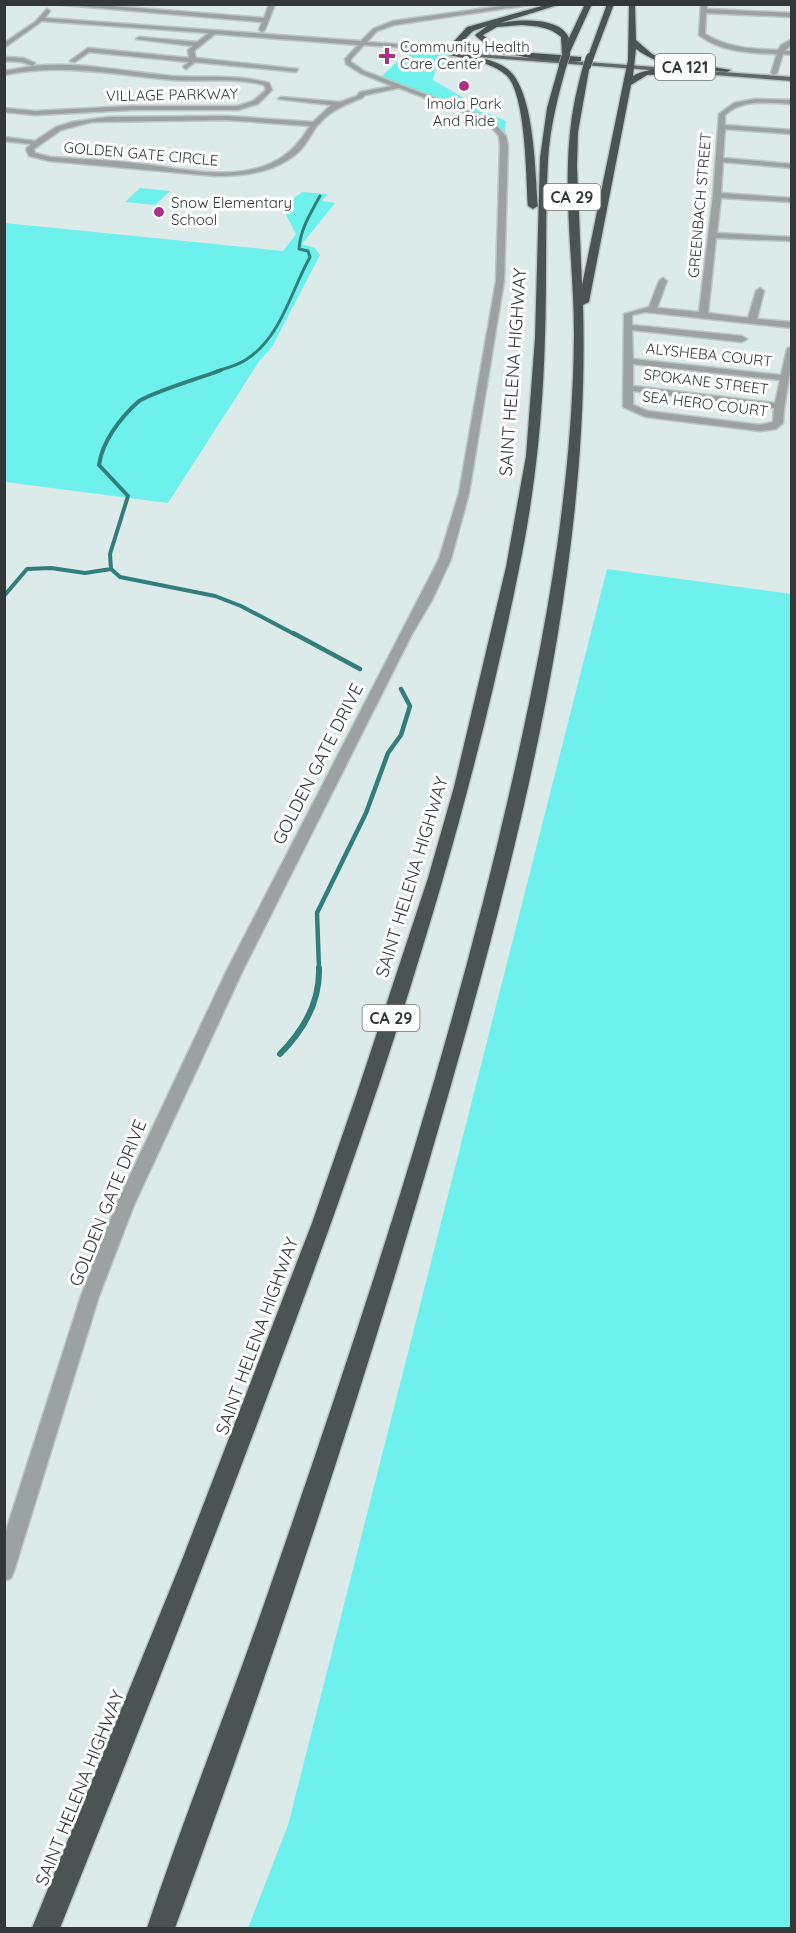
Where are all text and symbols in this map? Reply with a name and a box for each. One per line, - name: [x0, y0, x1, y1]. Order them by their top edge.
- place label: Community Health Care Center: [400, 37, 530, 73]
- marker: Community Health Care Center: [378, 47, 396, 65]
- road number: CA 121: [655, 54, 715, 80]
- marker: Imola Park And Ride: [457, 79, 471, 93]
- street label: VILLAGE PARKWAY: [106, 84, 239, 105]
- place label: Imola Park And Ride: [427, 94, 501, 130]
- street label: GREENBACH STREET: [684, 131, 715, 279]
- street label: GOLDEN GATE CIRCLE: [63, 137, 219, 170]
- road number: CA 29: [544, 184, 600, 210]
- place label: Snow Elementary School: [171, 193, 292, 229]
- marker: Snow Elementary School: [152, 205, 166, 219]
- street label: SAINT HELENA HIGHWAY: [494, 267, 531, 477]
- street label: ALYSHEBA COURT: [645, 338, 773, 371]
- street label: SPOKANE STREET: [642, 364, 770, 399]
- street label: SEA HERO COURT: [641, 386, 769, 421]
- street label: GOLDEN GATE DRIVE: [267, 679, 368, 848]
- street label: SAINT HELENA HIGHWAY: [370, 774, 453, 980]
- road number: CA 29: [362, 1005, 420, 1031]
- street label: GOLDEN GATE DRIVE: [64, 1116, 152, 1290]
- street label: SAINT HELENA HIGHWAY: [210, 1234, 303, 1438]
- street label: SAINT HELENA HIGHWAY: [30, 1687, 129, 1889]

